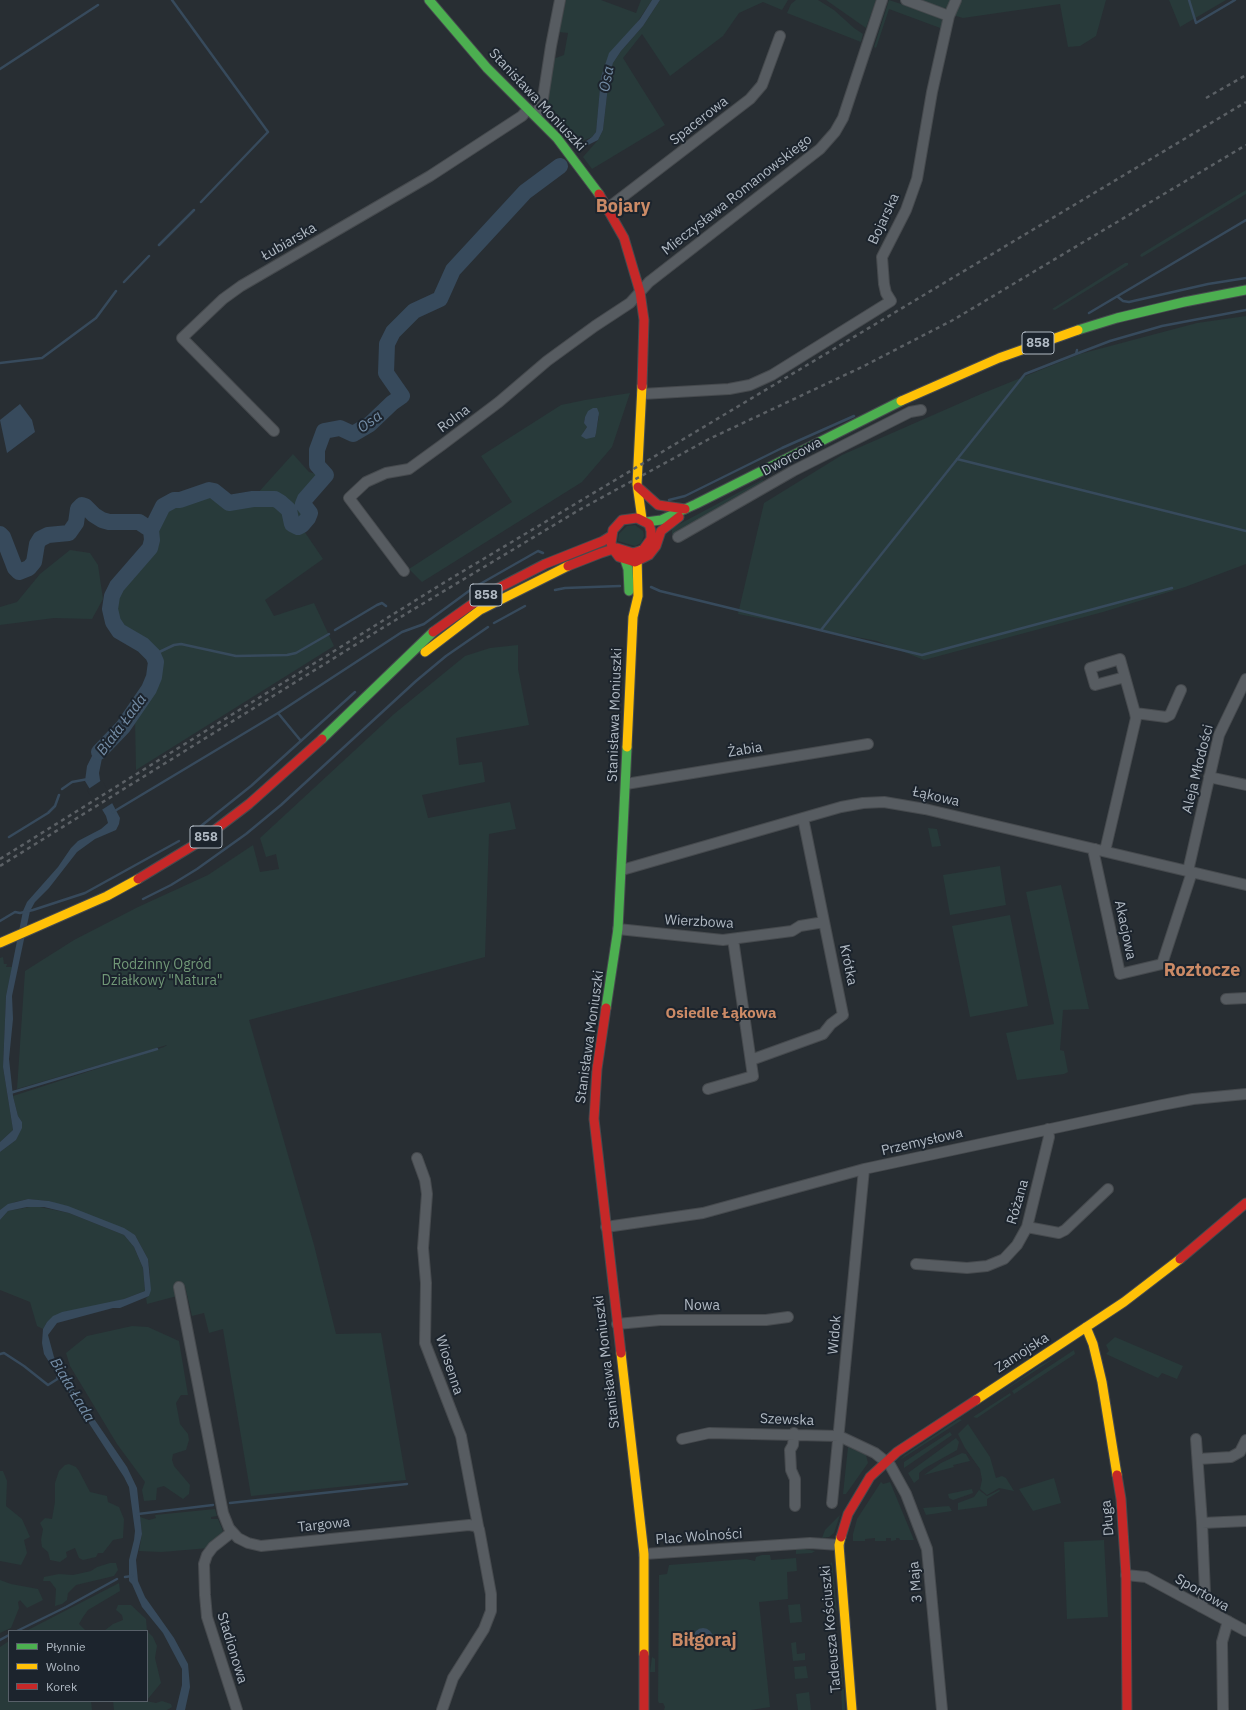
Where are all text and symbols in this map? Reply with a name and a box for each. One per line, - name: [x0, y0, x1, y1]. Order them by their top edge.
- street label: Stanisława Moniuszki: [485, 45, 589, 155]
- water label: Osa: [596, 65, 618, 93]
- street label: Spacerowa: [667, 93, 731, 149]
- street label: Mieczysława Romanowskiego: [659, 131, 815, 259]
- street label: Bojarska: [865, 191, 903, 247]
- district label: Bojary: [596, 196, 650, 218]
- street label: Łubiarska: [258, 220, 320, 264]
- road number: 858: [1022, 332, 1054, 354]
- street label: Rolna: [435, 402, 473, 436]
- water label: Osa: [354, 407, 386, 437]
- street label: Dworcowa: [759, 434, 825, 480]
- road number: 858: [470, 584, 502, 606]
- street label: Stanisława Moniuszki: [604, 648, 626, 782]
- water label: Biała Łada: [93, 691, 151, 759]
- street label: Aleja Młodości: [1179, 723, 1217, 815]
- street label: Żabia: [727, 739, 763, 761]
- street label: Łąkowa: [911, 783, 961, 811]
- road number: 858: [190, 826, 222, 848]
- street label: Akacjowa: [1111, 899, 1139, 961]
- street label: Wierzbowa: [664, 912, 734, 932]
- street label: Krótka: [835, 943, 861, 987]
- park label: Rodzinny Ogród Działkowy "Natura": [101, 957, 223, 990]
- district label: Roztocze: [1164, 960, 1240, 982]
- street label: Stanisława Moniuszki: [572, 969, 608, 1105]
- district label: Osiedle Łąkowa: [666, 1005, 776, 1023]
- street label: Przemysłowa: [880, 1124, 964, 1160]
- street label: Różana: [1004, 1178, 1032, 1226]
- street label: Stanisława Moniuszki: [590, 1294, 624, 1430]
- street label: Nowa: [684, 1298, 720, 1314]
- street label: Widok: [825, 1315, 845, 1355]
- street label: Zamojska: [992, 1329, 1052, 1377]
- street label: Wiosenna: [431, 1333, 467, 1397]
- water label: Biała Łada: [46, 1355, 98, 1425]
- street label: Szewska: [760, 1411, 814, 1429]
- street label: Długa: [1098, 1499, 1118, 1537]
- street label: Targowa: [297, 1514, 351, 1536]
- street label: Plac Wolności: [655, 1526, 743, 1548]
- street label: 3 Maja: [906, 1561, 926, 1603]
- street label: Tadeusza Kościuszki: [817, 1565, 845, 1693]
- street label: Sportowa: [1172, 1571, 1232, 1615]
- street label: Stadionowa: [213, 1610, 251, 1686]
- legend: [8, 1630, 148, 1702]
- district label: Biłgoraj: [671, 1630, 737, 1652]
- text: Płynnie: [46, 1639, 86, 1654]
- text: Wolno: [46, 1659, 80, 1674]
- text: Korek: [46, 1679, 77, 1694]

